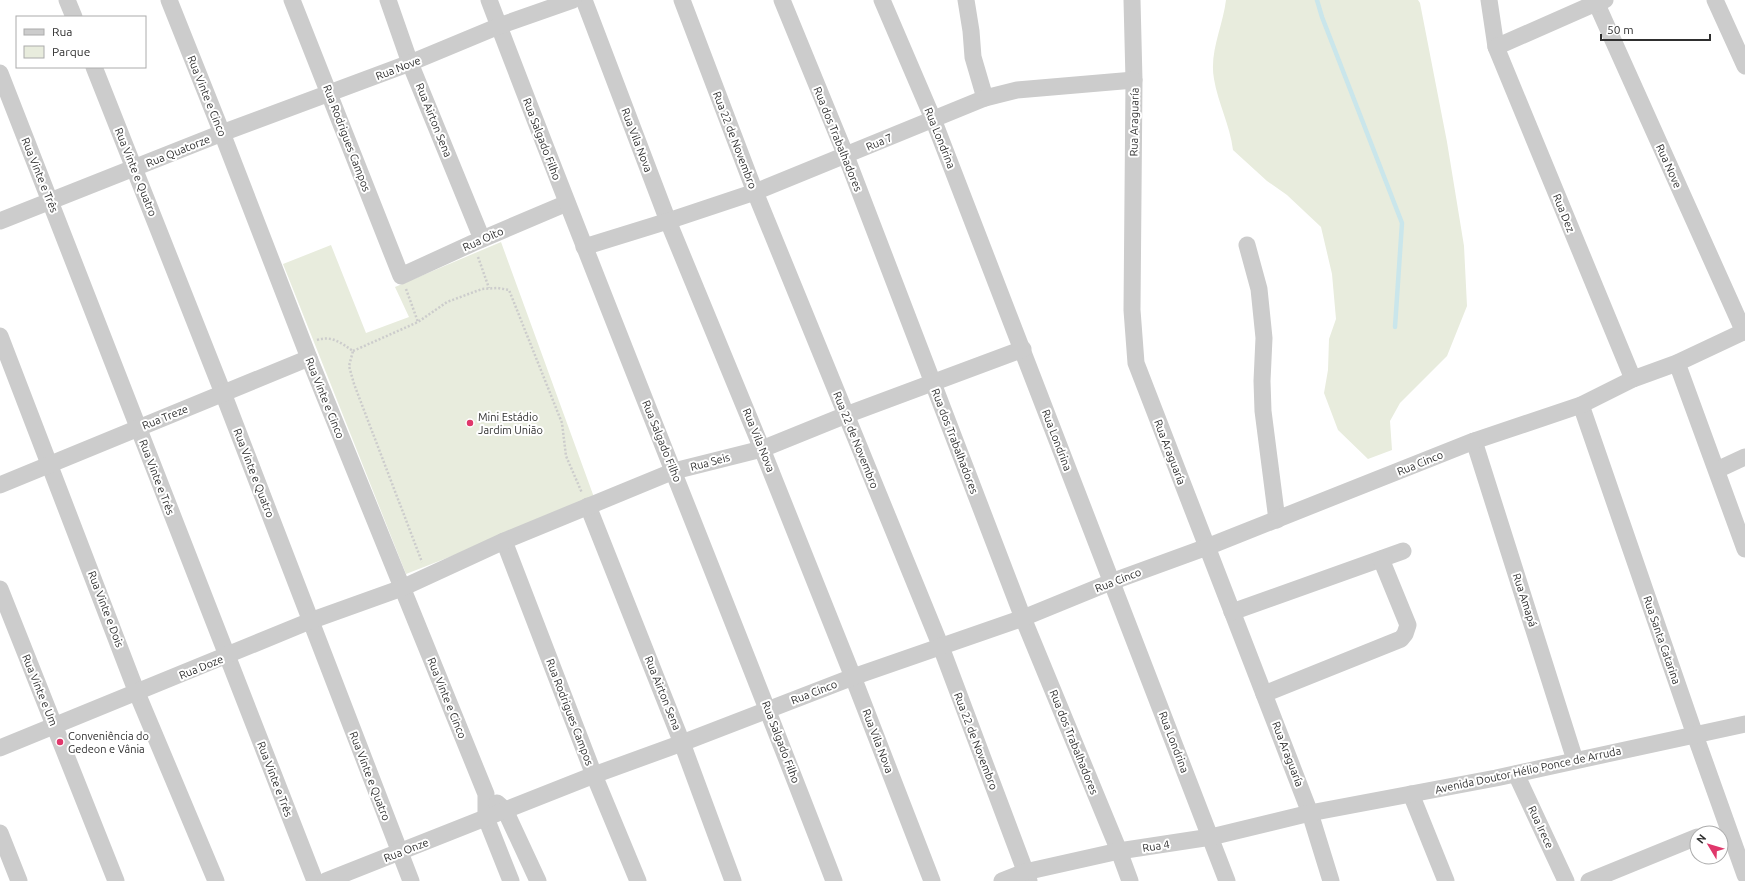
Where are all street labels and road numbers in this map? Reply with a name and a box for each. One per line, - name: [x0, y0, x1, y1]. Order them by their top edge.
- street label: Rua Vinte e Cinco: [185, 54, 229, 138]
- street label: Rua Nove: [374, 54, 422, 82]
- street label: Rua Airton Sena: [414, 81, 454, 159]
- street label: Rua Rodrigues Campos: [321, 83, 373, 193]
- street label: Rua dos Trabalhadores: [811, 85, 865, 193]
- street label: Rua Araguaría: [1127, 87, 1141, 157]
- street label: Rua 22 de Novembro: [711, 90, 759, 190]
- street label: Rua Salgado Filho: [521, 96, 563, 182]
- street label: Rua Vila Nova: [619, 106, 655, 174]
- street label: Rua Londrina: [922, 106, 958, 170]
- street label: Rua Vinte e Quatro: [113, 126, 159, 218]
- street label: Rua 7: [864, 131, 894, 153]
- street label: Rua Quatorze: [144, 133, 212, 169]
- street label: Rua Vinte e Três: [19, 136, 61, 214]
- street label: Rua Nove: [1654, 142, 1684, 190]
- street label: Rua Dez: [1551, 192, 1577, 234]
- street label: Rua Oito: [461, 225, 505, 253]
- street label: Rua Vinte e Cinco: [303, 356, 347, 440]
- street label: Rua dos Trabalhadores: [929, 387, 981, 496]
- street label: Rua 22 de Novembro: [831, 390, 881, 490]
- street label: Rua Salgado Filho: [640, 398, 684, 484]
- street label: Rua Treze: [140, 402, 190, 432]
- street label: Rua Vila Nova: [741, 406, 777, 474]
- street label: Rua Londrina: [1040, 408, 1074, 472]
- street label: Rua Araguaría: [1152, 418, 1188, 486]
- street label: Rua Vinte e Quatro: [231, 427, 277, 519]
- street label: Rua Vinte e Três: [137, 438, 177, 517]
- street label: Rua Cinco: [1395, 448, 1445, 478]
- street label: Rua Seis: [689, 451, 731, 473]
- street label: Rua Cinco: [1093, 566, 1143, 594]
- street label: Rua Vinte e Dois: [86, 569, 126, 649]
- street label: Rua Amapá: [1511, 572, 1539, 628]
- street label: Rua Santa Catarina: [1641, 594, 1683, 686]
- street label: Rua Vinte e Um: [20, 652, 60, 728]
- street label: Rua Doze: [177, 653, 225, 681]
- street label: Rua Airton Sena: [643, 654, 683, 732]
- street label: Rua Vinte e Cinco: [425, 656, 469, 740]
- street label: Rua Rodrigues Campos: [544, 657, 596, 767]
- street label: Rua Cinco: [789, 678, 839, 706]
- street label: Rua dos Trabalhadores: [1047, 688, 1101, 796]
- street label: Rua 22 de Novembro: [952, 691, 1000, 791]
- street label: Rua Salgado Filho: [760, 699, 802, 785]
- street label: Rua Vila Nova: [860, 707, 896, 775]
- street label: Rua Londrina: [1157, 710, 1191, 774]
- street label: Rua Araguaría: [1270, 720, 1306, 788]
- street label: Rua Vinte e Quatro: [347, 730, 393, 822]
- street label: Rua Vinte e Três: [255, 740, 295, 819]
- street label: Avenida Doutor Hélio Ponce de Arruda: [1434, 744, 1622, 796]
- street label: Rua Irece: [1526, 804, 1556, 850]
- street label: Rua Onze: [382, 836, 430, 864]
- street label: Rua 4: [1141, 838, 1171, 854]

